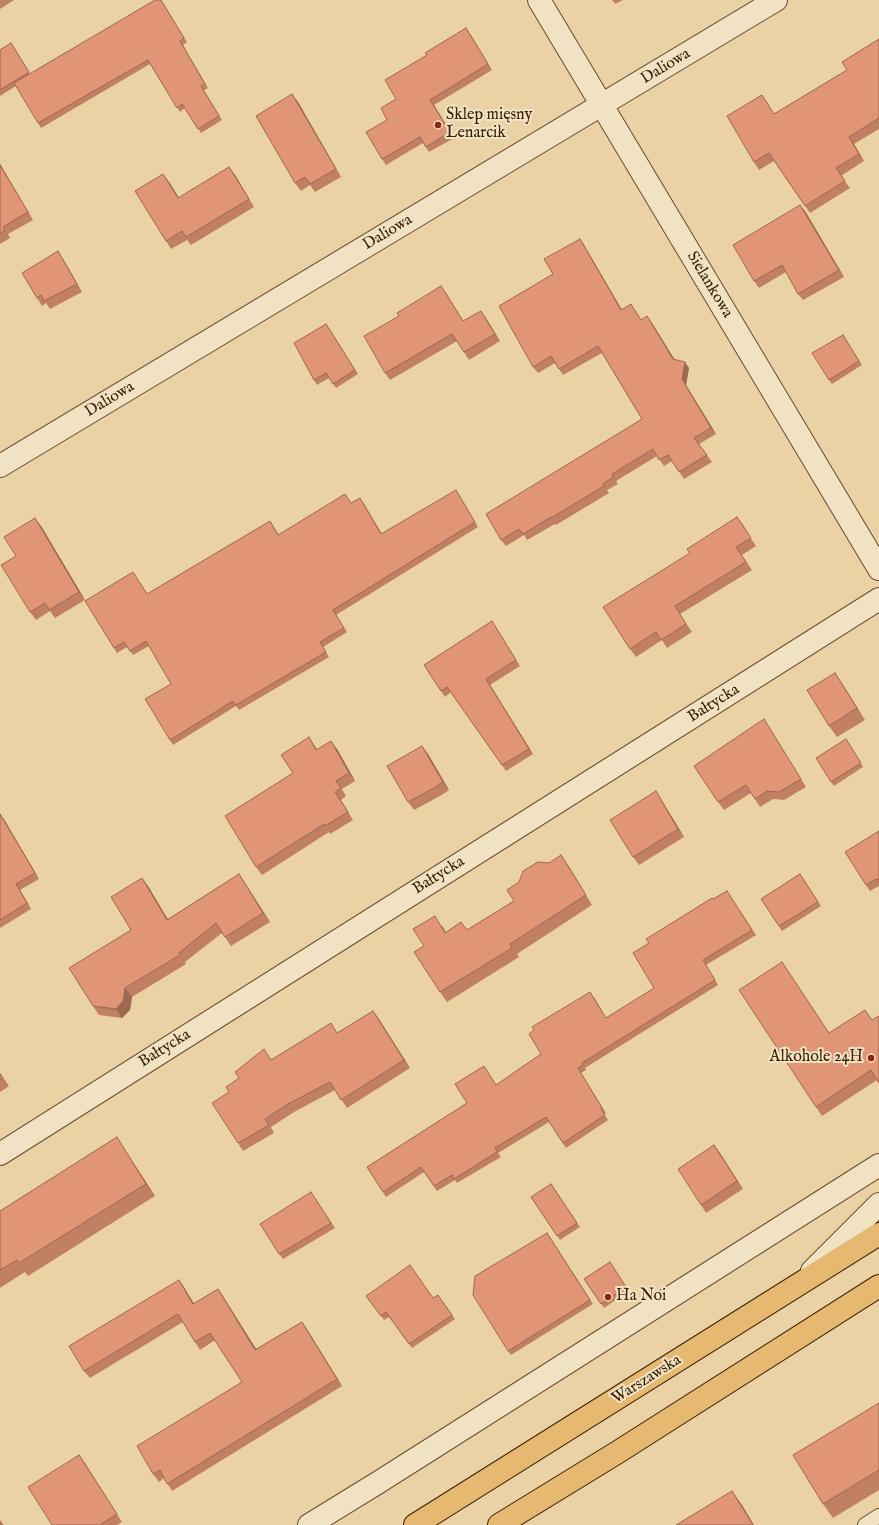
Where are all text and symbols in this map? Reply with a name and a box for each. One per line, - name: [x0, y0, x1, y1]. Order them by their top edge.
- street label: Daliowa: [638, 45, 694, 89]
- place label: Sklep mięsny Lenarcik: [446, 106, 532, 144]
- marker: Sklep mięsny Lenarcik: [433, 120, 443, 130]
- street label: Daliowa: [360, 211, 416, 255]
- street label: Sielankowa: [682, 248, 736, 322]
- street label: Daliowa: [82, 378, 138, 422]
- street label: Bałtycka: [685, 681, 743, 727]
- street label: Bałtycka: [410, 853, 468, 899]
- street label: Bałtycka: [136, 1026, 194, 1072]
- place label: Alkohole 24H: [770, 1048, 863, 1068]
- marker: Alkohole 24H: [866, 1053, 876, 1063]
- place label: Ha Noi: [616, 1287, 666, 1307]
- marker: Ha Noi: [603, 1292, 613, 1302]
- street label: Warszawska: [609, 1351, 685, 1409]

